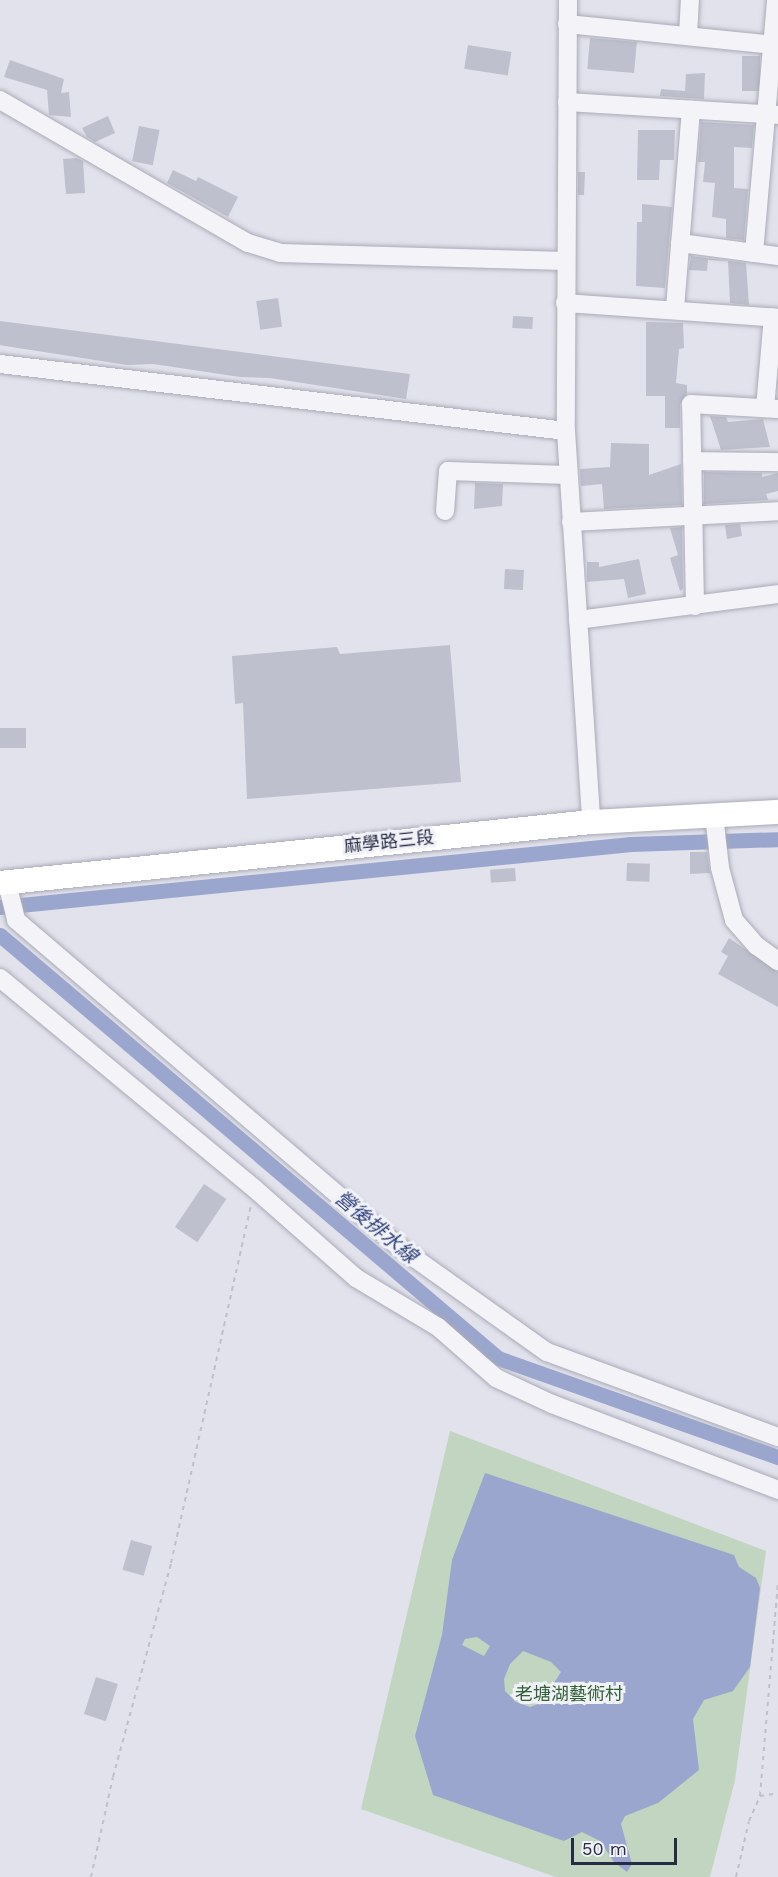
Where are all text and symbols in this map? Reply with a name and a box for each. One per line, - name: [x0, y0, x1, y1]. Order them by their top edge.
- street label: 麻學路三段: [343, 827, 435, 857]
- water label: 營後排水線: [330, 1186, 422, 1268]
- park label: 老塘湖藝術村: [515, 1683, 623, 1705]
- scale bar: [574, 1826, 680, 1864]
- text: 50 m: [582, 1838, 627, 1859]

